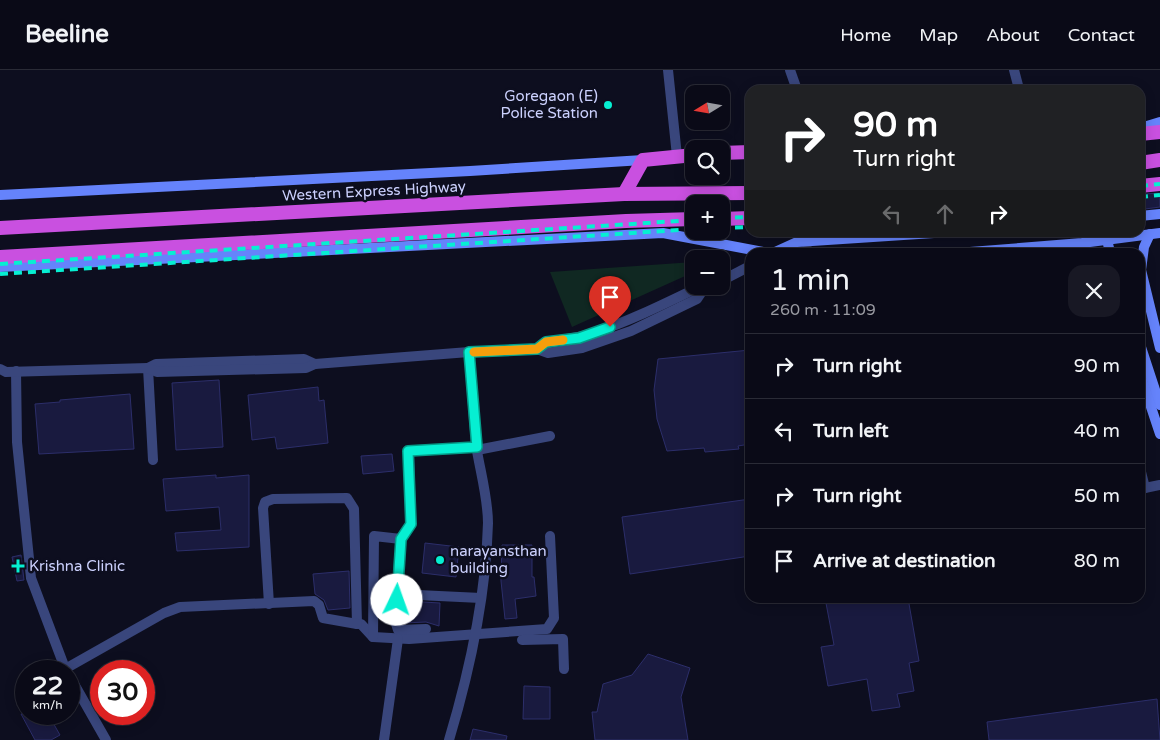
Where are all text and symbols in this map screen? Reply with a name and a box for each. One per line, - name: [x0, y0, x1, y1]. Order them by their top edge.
- text: Beeline: [25, 20, 109, 49]
- text: Home: [840, 24, 891, 46]
- text: Map: [919, 24, 958, 46]
- text: About: [986, 24, 1040, 46]
- text: Contact: [1068, 24, 1135, 46]
- north arrow: [685, 85, 730, 130]
- map controls: [685, 85, 730, 295]
- place label: Goregaon (E) Police Station: [501, 87, 598, 122]
- marker: Goregaon (E) Police Station: [602, 99, 614, 111]
- text: 90 m: [853, 104, 938, 146]
- icon: right: [770, 105, 835, 170]
- button: search: [685, 140, 730, 185]
- text: Turn right: [853, 146, 955, 172]
- street label: Western Express Highway: [282, 177, 466, 205]
- button: +: [685, 195, 730, 240]
- icon: left: [878, 200, 906, 228]
- icon: ahead: [931, 200, 959, 228]
- icon: right: [984, 200, 1012, 228]
- button: −: [685, 250, 730, 295]
- text: 1 min: [770, 262, 850, 299]
- button: close: [1068, 265, 1120, 317]
- pin: [589, 276, 631, 327]
- icon: arrive: [596, 283, 624, 311]
- text: 260 m · 11:09: [770, 300, 876, 320]
- icon: right: [770, 352, 798, 380]
- text: Turn right: [813, 355, 901, 377]
- text: 90 m: [1074, 355, 1120, 377]
- icon: left: [770, 417, 798, 445]
- text: Turn left: [813, 420, 889, 442]
- text: 40 m: [1074, 420, 1120, 442]
- icon: right: [770, 482, 798, 510]
- text: Turn right: [813, 485, 901, 507]
- text: 50 m: [1074, 485, 1120, 507]
- place label: narayansthan building: [450, 542, 547, 577]
- icon: arrive: [770, 547, 798, 575]
- text: Arrive at destination: [813, 550, 996, 572]
- text: 80 m: [1074, 550, 1120, 572]
- marker: narayansthan building: [434, 554, 446, 566]
- place label: Krishna Clinic: [29, 557, 125, 575]
- marker: Krishna Clinic: [11, 559, 25, 573]
- position arrow: [370, 573, 422, 625]
- speed limit sign: 30: [90, 660, 155, 725]
- text: 22: [32, 671, 63, 701]
- text: km/h: [32, 698, 63, 712]

